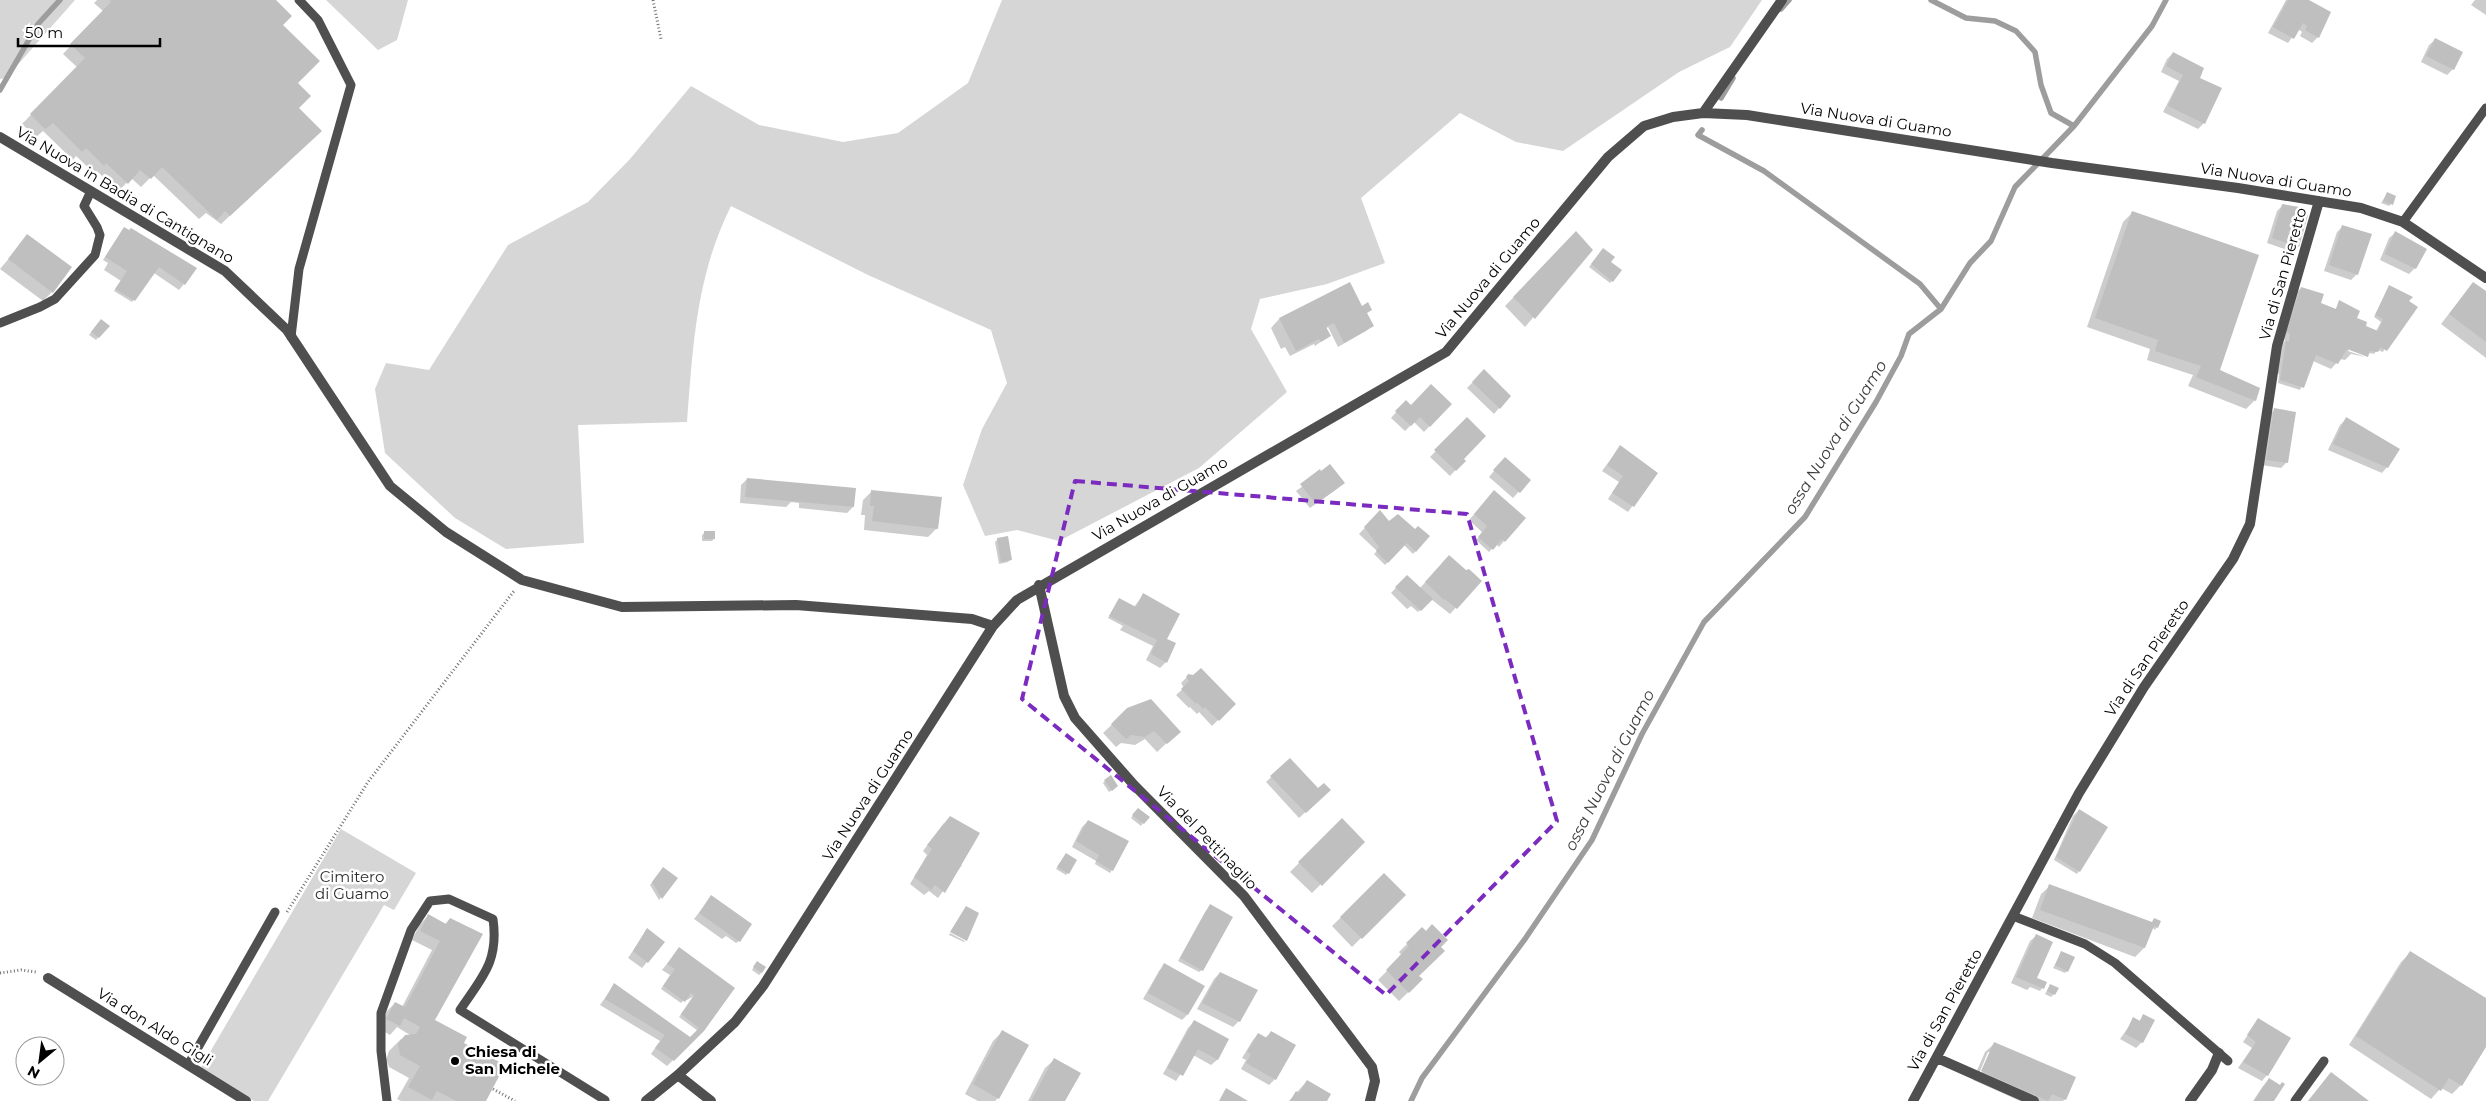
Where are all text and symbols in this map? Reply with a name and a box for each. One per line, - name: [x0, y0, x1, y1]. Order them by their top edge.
- scale bar: [18, 15, 160, 47]
- text: 50 m: [25, 23, 63, 42]
- street label: Via Nuova di Guamo: [1799, 98, 1953, 141]
- street label: Via Nuova in Badia di Cantignano: [13, 122, 238, 267]
- street label: Via Nuova di Guamo: [2199, 158, 2353, 201]
- street label: Via di San Pieretto: [2254, 205, 2311, 342]
- street label: Via Nuova di Guamo: [1431, 213, 1544, 342]
- water label: ossa Nuova di Guamo: [1780, 357, 1891, 518]
- street label: Via Nuova di Guamo: [1089, 452, 1231, 545]
- street label: Via di San Pieretto: [2100, 596, 2193, 720]
- water label: ossa Nuova di Guamo: [1561, 687, 1658, 854]
- street label: Via Nuova di Guamo: [818, 725, 917, 864]
- street label: Via del Pettinaglio: [1153, 782, 1262, 893]
- park label: Cimitero di Guamo: [315, 867, 389, 903]
- street label: Via di San Pieretto: [1903, 945, 1986, 1074]
- street label: Via don Aldo Gigli: [94, 983, 217, 1070]
- north arrow: [15, 1036, 65, 1086]
- place label: Chiesa di San Michele: [465, 1042, 560, 1078]
- marker: Chiesa di San Michele: [449, 1055, 461, 1067]
- text: N: [24, 1062, 43, 1083]

